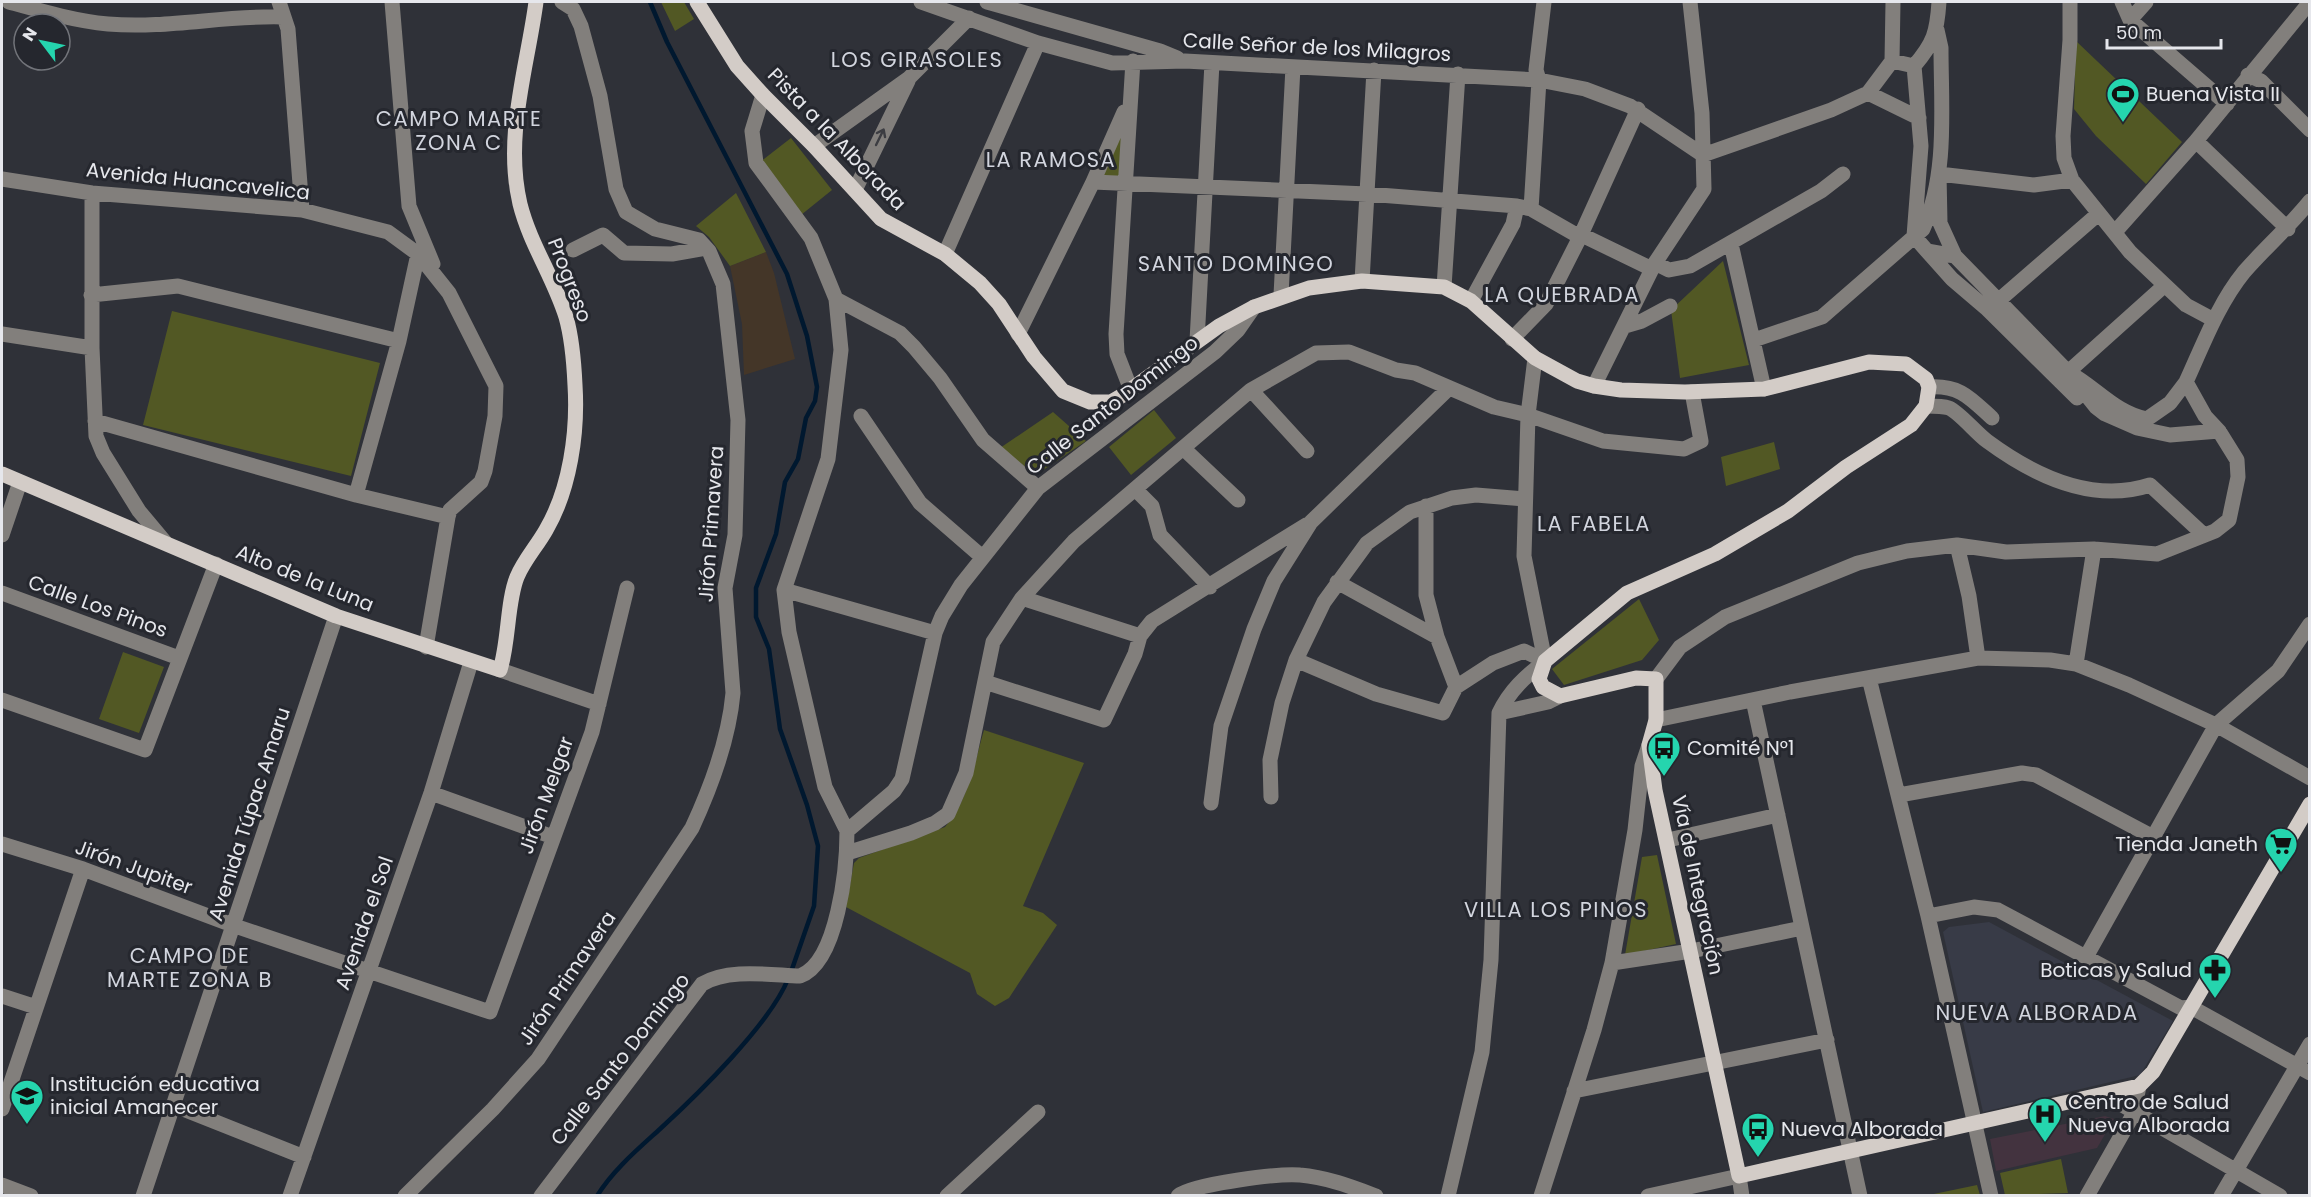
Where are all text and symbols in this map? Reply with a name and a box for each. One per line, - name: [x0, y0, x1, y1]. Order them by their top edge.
- north arrow: [12, 12, 72, 72]
- scale bar: [2107, 12, 2221, 50]
- text: 50 m: [2116, 20, 2162, 45]
- text: N: [17, 23, 43, 46]
- street label: Calle Señor de los Milagros: [1182, 26, 1452, 68]
- district label: LOS GIRASOLES: [831, 45, 1003, 74]
- street label: Pista a la Alborada: [761, 61, 913, 217]
- sports icon: Buena Vista II: [2105, 76, 2141, 123]
- place label: Buena Vista II: [2146, 80, 2280, 108]
- district label: CAMPO MARTE ZONA C: [376, 104, 542, 157]
- one-way arrow: [875, 128, 887, 146]
- district label: LA RAMOSA: [986, 145, 1116, 174]
- street label: Avenida Huancavelica: [85, 155, 311, 207]
- street label: Progreso: [541, 234, 599, 326]
- district label: SANTO DOMINGO: [1138, 249, 1334, 278]
- district label: LA QUEBRADA: [1484, 280, 1640, 309]
- street label: Calle Santo Domingo: [1020, 329, 1204, 481]
- street label: Jirón Primavera: [692, 445, 730, 603]
- district label: LA FABELA: [1537, 509, 1651, 538]
- street label: Alto de la Luna: [232, 538, 378, 618]
- street label: Calle Los Pinos: [24, 568, 172, 644]
- street label: Avenida Túpac Amaru: [201, 704, 297, 924]
- bus stop icon: Comité N°1: [1646, 730, 1682, 777]
- street label: Jirón Melgar: [512, 732, 580, 858]
- place label: Comité N°1: [1687, 734, 1794, 762]
- street label: Vía de Integración: [1665, 793, 1731, 977]
- supermarket icon: Tienda Janeth: [2263, 826, 2299, 873]
- place label: Tienda Janeth: [2115, 830, 2258, 858]
- street label: Jirón Jupiter: [71, 833, 197, 901]
- street label: Avenida el Sol: [328, 853, 400, 993]
- district label: VILLA LOS PINOS: [1464, 895, 1648, 924]
- street label: Jirón Primavera: [512, 905, 622, 1051]
- district label: CAMPO DE MARTE ZONA B: [107, 941, 273, 994]
- pharmacy icon: Boticas y Salud: [2197, 952, 2233, 999]
- place label: Boticas y Salud: [2040, 956, 2192, 984]
- street label: Calle Santo Domingo: [544, 967, 696, 1151]
- district label: NUEVA ALBORADA: [1935, 998, 2139, 1027]
- place label: Institución educativa inicial Amanecer: [50, 1070, 260, 1121]
- school or university icon: Institución educativa inicial Amanecer: [9, 1078, 45, 1125]
- place label: Centro de Salud Nueva Alborada: [2068, 1088, 2230, 1139]
- hospital icon: Centro de Salud Nueva Alborada: [2027, 1096, 2063, 1143]
- bus stop icon: Nueva Alborada: [1740, 1111, 1776, 1158]
- place label: Nueva Alborada: [1781, 1115, 1943, 1143]

